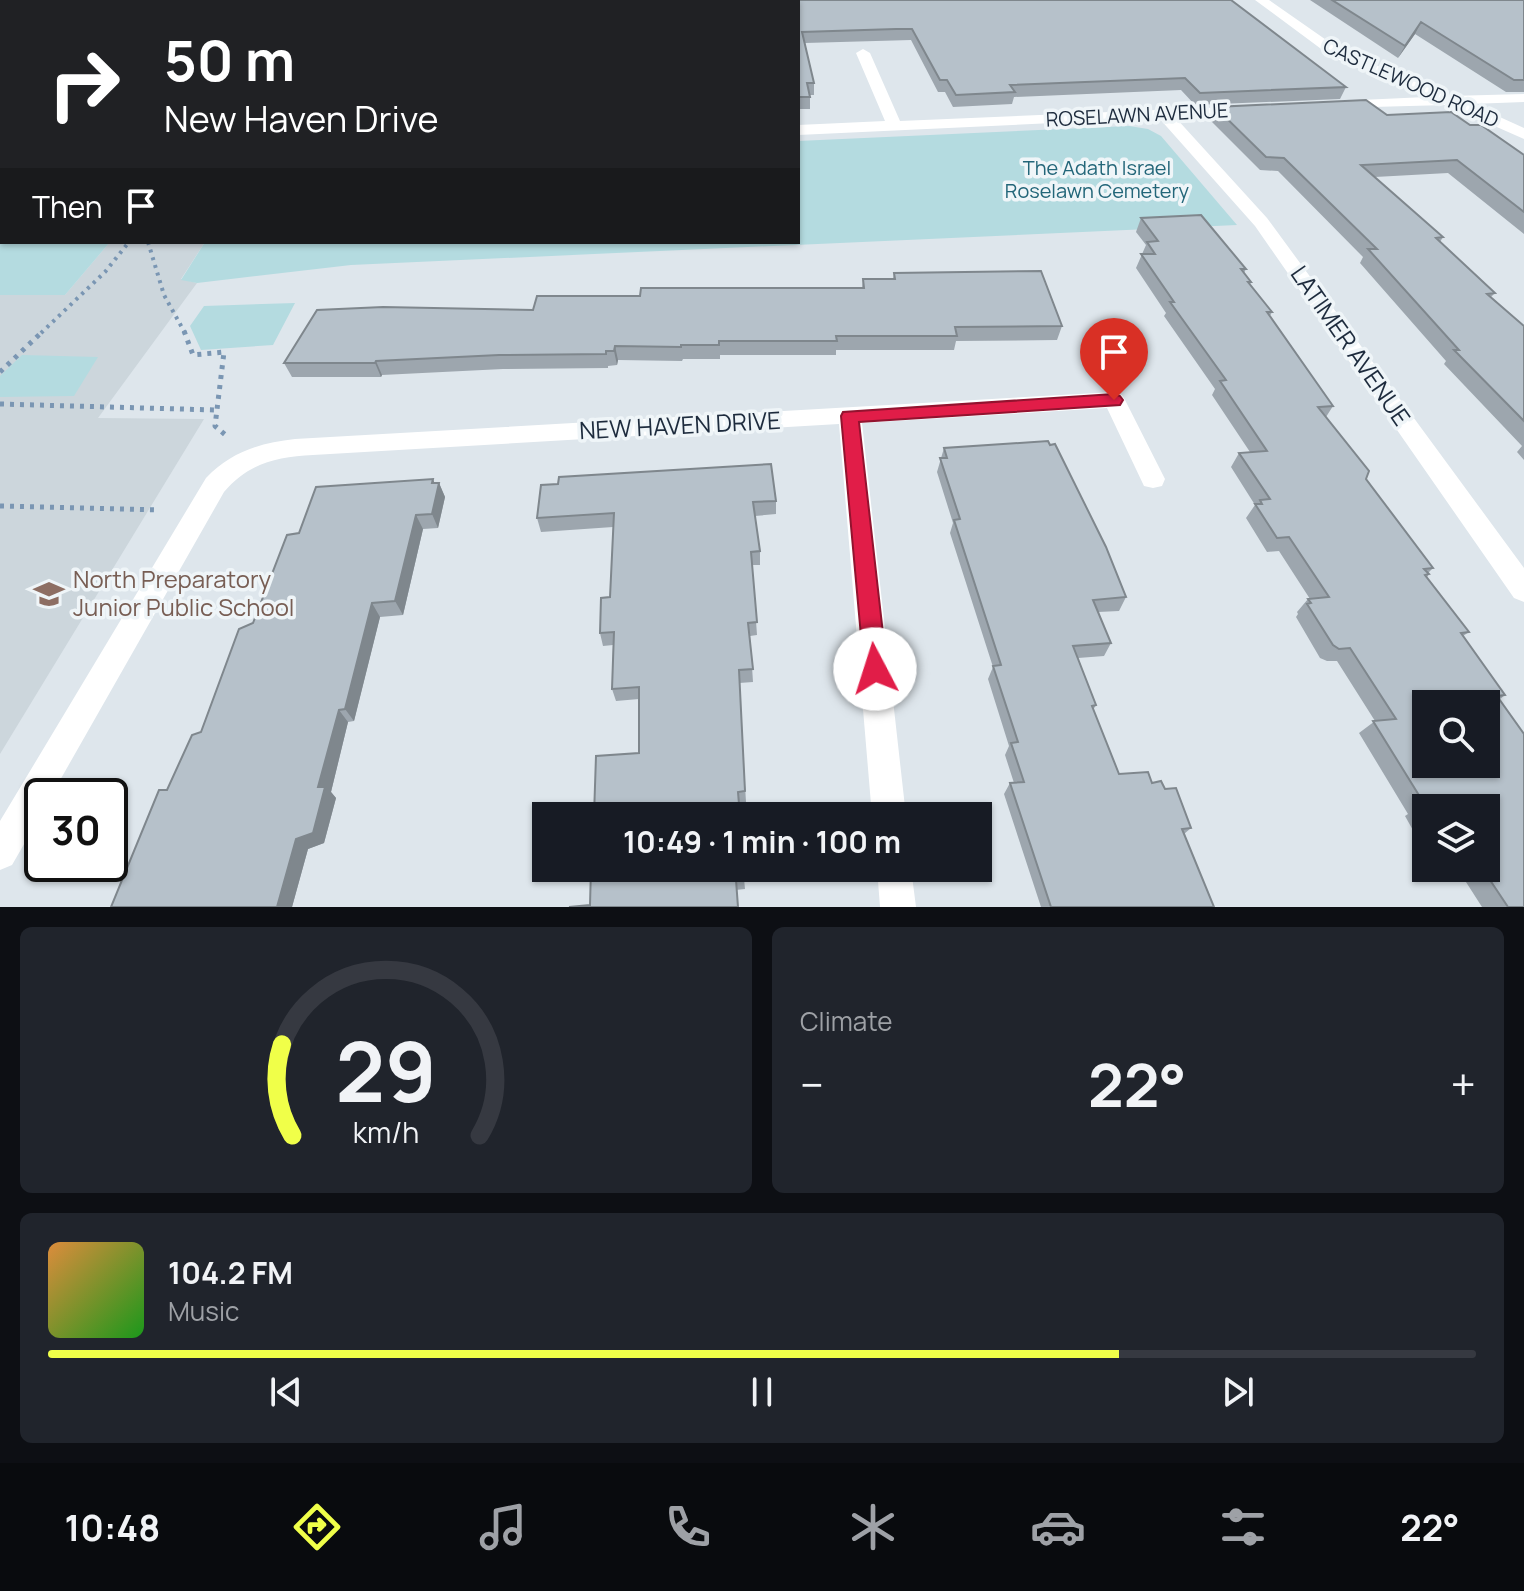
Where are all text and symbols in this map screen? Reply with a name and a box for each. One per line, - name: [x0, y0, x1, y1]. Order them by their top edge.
- text: 50 m: [164, 21, 295, 98]
- icon: right: [32, 32, 136, 136]
- street label: CASTLEWOOD ROAD: [1319, 32, 1503, 133]
- text: New Haven Drive: [164, 94, 439, 143]
- street label: ROSELAWN AVENUE: [1045, 96, 1229, 133]
- park label: The Adath Israel Roselawn Cemetery: [1005, 154, 1190, 204]
- icon: arrive: [119, 184, 163, 228]
- text: Then: [32, 186, 103, 227]
- street label: LATIMER AVENUE: [1284, 259, 1419, 432]
- pin: [1080, 318, 1148, 400]
- icon: arrive: [1092, 330, 1136, 374]
- street label: NEW HAVEN DRIVE: [578, 403, 782, 446]
- place label: North Preparatory Junior Public School: [73, 562, 294, 623]
- school or university icon: North Preparatory Junior Public School: [32, 577, 66, 611]
- position arrow: [833, 627, 917, 711]
- map controls: [1412, 690, 1500, 882]
- button: search: [1412, 690, 1500, 778]
- speed limit sign: 30: [24, 778, 128, 882]
- button: layers: [1412, 794, 1500, 882]
- text: 10:49 · 1 min · 100 m: [623, 821, 901, 862]
- text: Climate: [800, 1003, 892, 1039]
- text: 29: [335, 1013, 437, 1127]
- text: 22°: [1088, 1043, 1186, 1125]
- text: −: [800, 1054, 824, 1114]
- text: +: [1451, 1054, 1476, 1114]
- text: km/h: [353, 1113, 419, 1152]
- text: 104.2 FM: [168, 1252, 293, 1293]
- text: Music: [168, 1293, 239, 1329]
- icon: previous: [264, 1370, 308, 1414]
- icon: pause: [740, 1370, 784, 1414]
- icon: next: [1216, 1370, 1260, 1414]
- icon: directions: [289, 1499, 345, 1555]
- icon: music: [475, 1499, 531, 1555]
- icon: phone: [660, 1499, 716, 1555]
- icon: climate: [845, 1499, 901, 1555]
- icon: car: [1030, 1499, 1086, 1555]
- icon: filters: [1215, 1499, 1271, 1555]
- text: 10:48: [65, 1503, 160, 1552]
- text: 22°: [1400, 1503, 1459, 1552]

